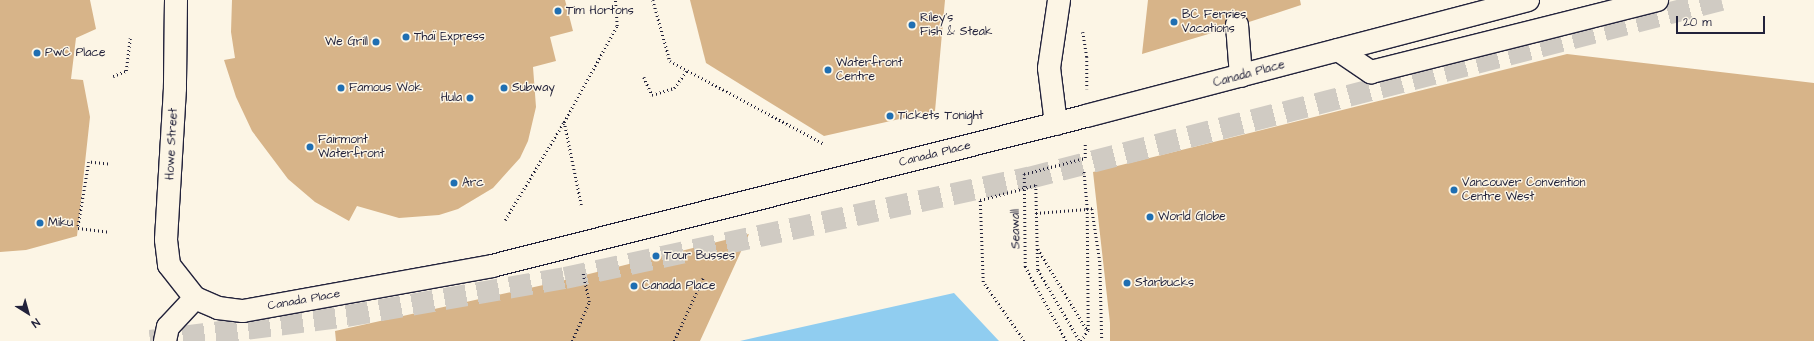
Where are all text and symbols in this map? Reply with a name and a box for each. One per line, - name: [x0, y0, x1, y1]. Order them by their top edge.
- place label: Tim Hortons: [566, 4, 634, 18]
- marker: Tim Hortons: [553, 6, 563, 16]
- place label: BC Ferries Vacations: [1182, 8, 1246, 36]
- scale bar: [1678, 8, 1767, 34]
- place label: Riley's Fish & Steak: [920, 11, 992, 39]
- text: 20 m: [1683, 14, 1712, 31]
- marker: BC Ferries Vacations: [1169, 17, 1179, 27]
- marker: Riley's Fish & Steak: [907, 20, 917, 30]
- place label: Thaï Express: [414, 30, 485, 44]
- marker: Thaï Express: [401, 32, 411, 42]
- place label: We Grill: [325, 35, 368, 49]
- marker: We Grill: [371, 37, 381, 47]
- place label: PwC Place: [45, 46, 105, 60]
- marker: PwC Place: [32, 48, 42, 58]
- place label: Waterfront Centre: [836, 56, 903, 84]
- street label: Canada Place: [1212, 58, 1286, 90]
- marker: Waterfront Centre: [823, 65, 833, 75]
- place label: Famous Wok: [349, 81, 422, 95]
- place label: Subway: [512, 81, 555, 95]
- marker: Famous Wok: [336, 83, 346, 93]
- marker: Subway: [499, 83, 509, 93]
- place label: Hula: [441, 91, 462, 105]
- marker: Hula: [465, 93, 475, 103]
- street label: Howe Street: [163, 108, 181, 180]
- place label: Tickets Tonight: [898, 109, 983, 123]
- marker: Tickets Tonight: [885, 111, 895, 121]
- place label: Fairmont Waterfront: [318, 133, 385, 161]
- street label: Canada Place: [898, 138, 972, 170]
- marker: Fairmont Waterfront: [305, 142, 315, 152]
- place label: Arc: [462, 176, 484, 190]
- place label: Vancouver Convention Centre West: [1462, 176, 1586, 204]
- marker: Arc: [449, 178, 459, 188]
- marker: Vancouver Convention Centre West: [1449, 185, 1459, 195]
- street label: Seawall: [1008, 209, 1024, 249]
- place label: World Globe: [1158, 210, 1226, 224]
- marker: World Globe: [1145, 212, 1155, 222]
- place label: Miku: [48, 216, 73, 230]
- marker: Miku: [35, 218, 45, 228]
- place label: Tour Busses: [664, 249, 735, 263]
- marker: Tour Busses: [651, 251, 661, 261]
- place label: Starbucks: [1135, 276, 1194, 290]
- marker: Starbucks: [1122, 278, 1132, 288]
- place label: Canada Place: [642, 279, 716, 293]
- marker: Canada Place: [629, 281, 639, 291]
- street label: Canada Place: [267, 287, 341, 313]
- north arrow: [8, 293, 48, 333]
- text: N: [28, 315, 43, 331]

